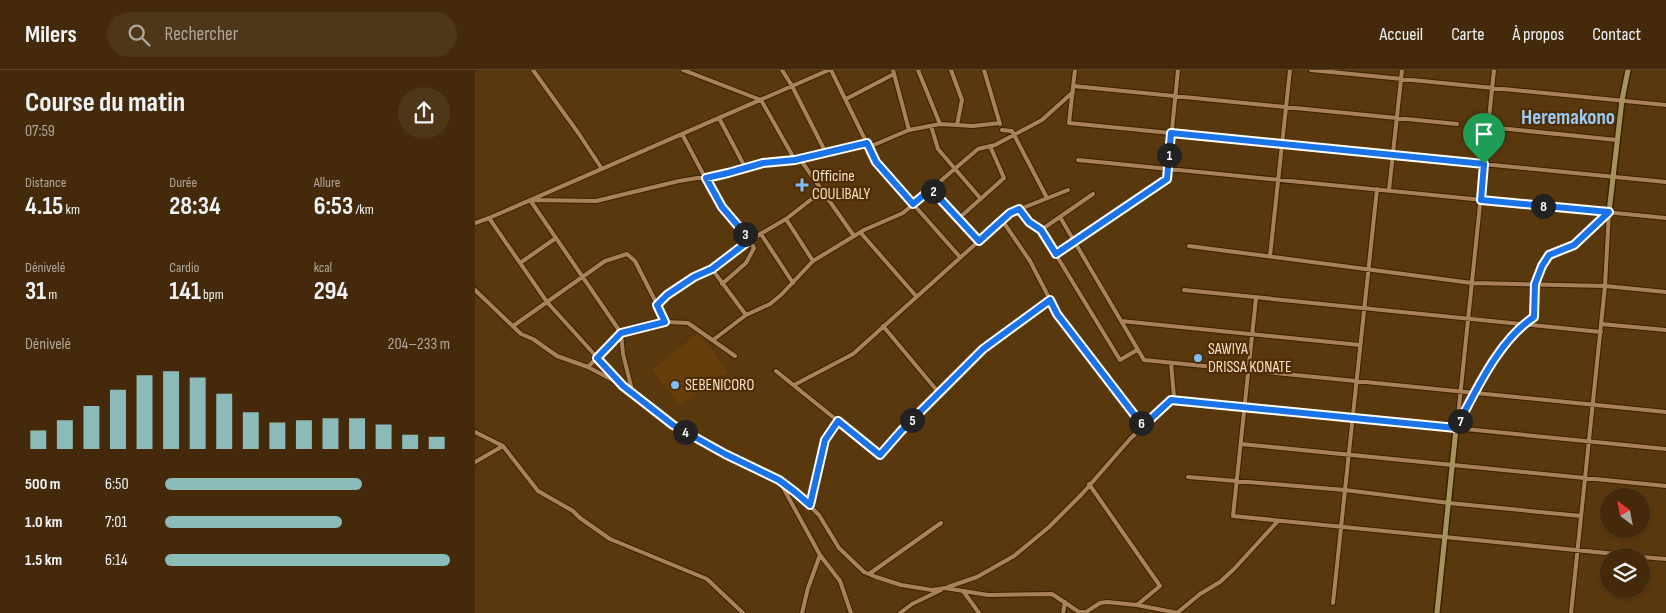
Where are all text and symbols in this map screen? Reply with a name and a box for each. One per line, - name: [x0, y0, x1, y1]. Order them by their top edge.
- search box: [107, 12, 457, 57]
- text: Milers: [25, 20, 77, 49]
- icon: search: [125, 21, 153, 49]
- text: Rechercher: [165, 23, 238, 46]
- text: Accueil: [1379, 24, 1423, 45]
- text: Carte: [1451, 24, 1484, 45]
- text: À propos: [1512, 24, 1564, 45]
- text: Contact: [1592, 24, 1641, 45]
- text: Course du matin: [25, 86, 185, 119]
- button: share: [398, 87, 450, 139]
- district label: Heremakono: [1521, 105, 1615, 130]
- pin: [1463, 113, 1505, 164]
- icon: arrive: [1470, 120, 1498, 148]
- text: 07:59: [25, 122, 55, 141]
- pin: 1: [1157, 142, 1181, 168]
- text: 1: [1167, 147, 1172, 164]
- place label: Officine COULIBALY: [812, 167, 870, 204]
- text: Distance: [25, 174, 66, 191]
- text: Durée: [169, 174, 197, 191]
- text: Allure: [314, 174, 340, 191]
- pin: 2: [921, 178, 945, 204]
- marker: Officine COULIBALY: [796, 179, 808, 191]
- text: 2: [930, 183, 937, 200]
- text: 4.15: [25, 191, 63, 222]
- text: 28:34: [169, 191, 221, 222]
- text: 6:53: [314, 191, 353, 222]
- pin: 8: [1531, 194, 1555, 218]
- text: 8: [1540, 198, 1547, 215]
- text: km: [63, 201, 80, 218]
- text: /km: [353, 201, 374, 218]
- pin: 3: [733, 222, 757, 246]
- text: 3: [742, 226, 749, 243]
- text: Dénivelé: [25, 259, 65, 276]
- text: Cardio: [169, 259, 199, 276]
- text: kcal: [314, 259, 332, 276]
- text: 31: [25, 276, 46, 307]
- text: 141: [169, 276, 201, 307]
- text: 294: [314, 276, 348, 307]
- text: m: [46, 286, 57, 303]
- text: bpm: [201, 286, 224, 303]
- text: Dénivelé: [25, 335, 71, 354]
- text: 204–233 m: [388, 335, 450, 354]
- place label: SAWIYA DRISSA KONATE: [1208, 340, 1292, 377]
- marker: SAWIYA DRISSA KONATE: [1192, 352, 1204, 364]
- place label: SEBENICORO: [685, 376, 754, 395]
- marker: SEBENICORO: [669, 379, 681, 391]
- pin: 5: [899, 408, 925, 432]
- pin: 7: [1447, 408, 1473, 434]
- pin: 6: [1129, 410, 1153, 436]
- text: 5: [909, 412, 916, 429]
- text: 7: [1457, 413, 1464, 430]
- text: 6: [1138, 415, 1145, 432]
- pin: 4: [673, 420, 697, 444]
- text: 4: [682, 424, 689, 441]
- text: 500 m: [25, 475, 60, 494]
- text: 6:50: [105, 475, 129, 494]
- north arrow: [1600, 488, 1650, 538]
- map controls: [1600, 488, 1650, 598]
- text: 1.0 km: [25, 513, 62, 532]
- text: 7:01: [105, 513, 127, 532]
- button: layers: [1600, 548, 1650, 598]
- text: 1.5 km: [25, 551, 62, 570]
- text: 6:14: [105, 551, 127, 570]

